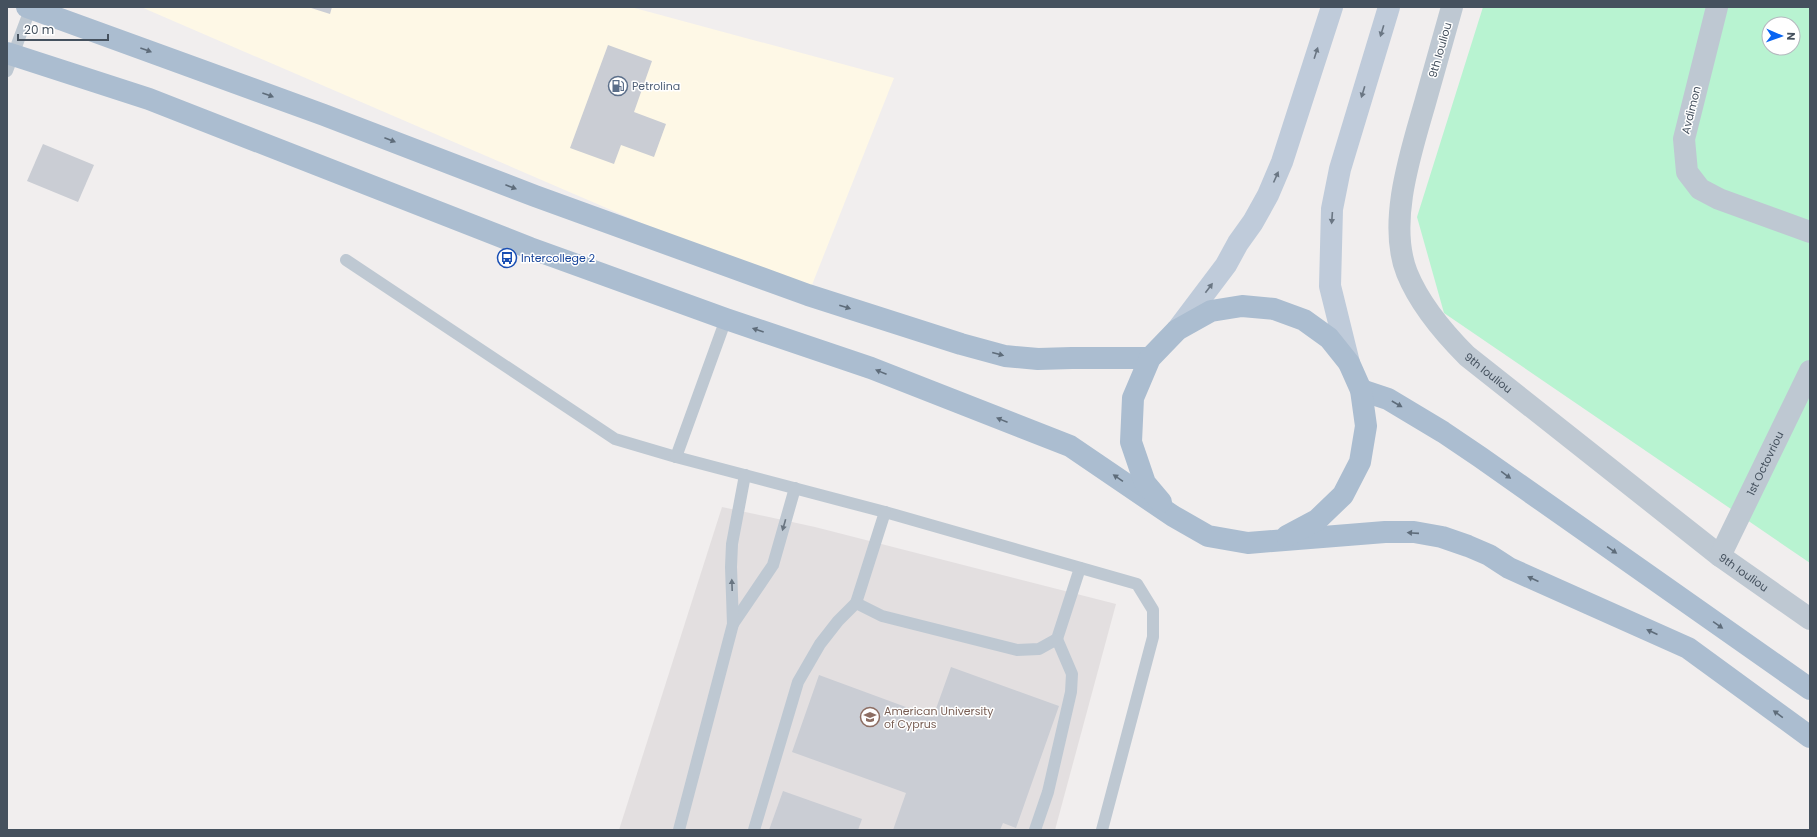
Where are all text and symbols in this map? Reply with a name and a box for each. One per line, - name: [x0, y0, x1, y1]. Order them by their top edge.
- scale bar: [18, 16, 108, 42]
- north arrow: [1761, 16, 1801, 56]
- street label: 9th Iouliou: [1424, 20, 1456, 80]
- text: 20 m: [24, 21, 54, 38]
- one-way arrow: [1378, 25, 1384, 37]
- text: N: [1783, 32, 1799, 41]
- one-way arrow: [1314, 47, 1320, 59]
- one-way arrow: [140, 48, 152, 54]
- fuel station icon: Petrolina: [607, 75, 629, 97]
- place label: Petrolina: [632, 78, 680, 94]
- street label: Avdimon: [1677, 84, 1705, 136]
- one-way arrow: [1360, 86, 1366, 98]
- one-way arrow: [262, 92, 274, 98]
- one-way arrow: [384, 138, 396, 144]
- one-way arrow: [1273, 171, 1279, 182]
- one-way arrow: [506, 184, 518, 190]
- one-way arrow: [1328, 212, 1335, 224]
- bus stop icon: Intercollege 2: [496, 247, 518, 269]
- place label: Intercollege 2: [521, 250, 595, 266]
- one-way arrow: [1205, 282, 1213, 293]
- one-way arrow: [840, 304, 852, 310]
- one-way arrow: [752, 327, 764, 333]
- street label: 9th Iouliou: [1461, 349, 1516, 397]
- one-way arrow: [993, 351, 1005, 357]
- one-way arrow: [876, 369, 887, 375]
- one-way arrow: [1392, 400, 1402, 408]
- one-way arrow: [996, 416, 1008, 422]
- street label: 1st Octovriou: [1743, 429, 1788, 498]
- one-way arrow: [1500, 471, 1511, 479]
- one-way arrow: [1112, 474, 1123, 482]
- one-way arrow: [781, 520, 787, 532]
- one-way arrow: [1407, 529, 1419, 536]
- one-way arrow: [1606, 546, 1617, 554]
- street label: 9th Iouliou: [1716, 550, 1772, 595]
- one-way arrow: [1528, 576, 1539, 582]
- one-way arrow: [729, 578, 735, 591]
- one-way arrow: [1713, 621, 1723, 629]
- one-way arrow: [1646, 629, 1658, 635]
- place label: American University of Cyprus: [884, 703, 994, 732]
- school or university icon: American University of Cyprus: [859, 706, 881, 728]
- one-way arrow: [1773, 710, 1784, 718]

